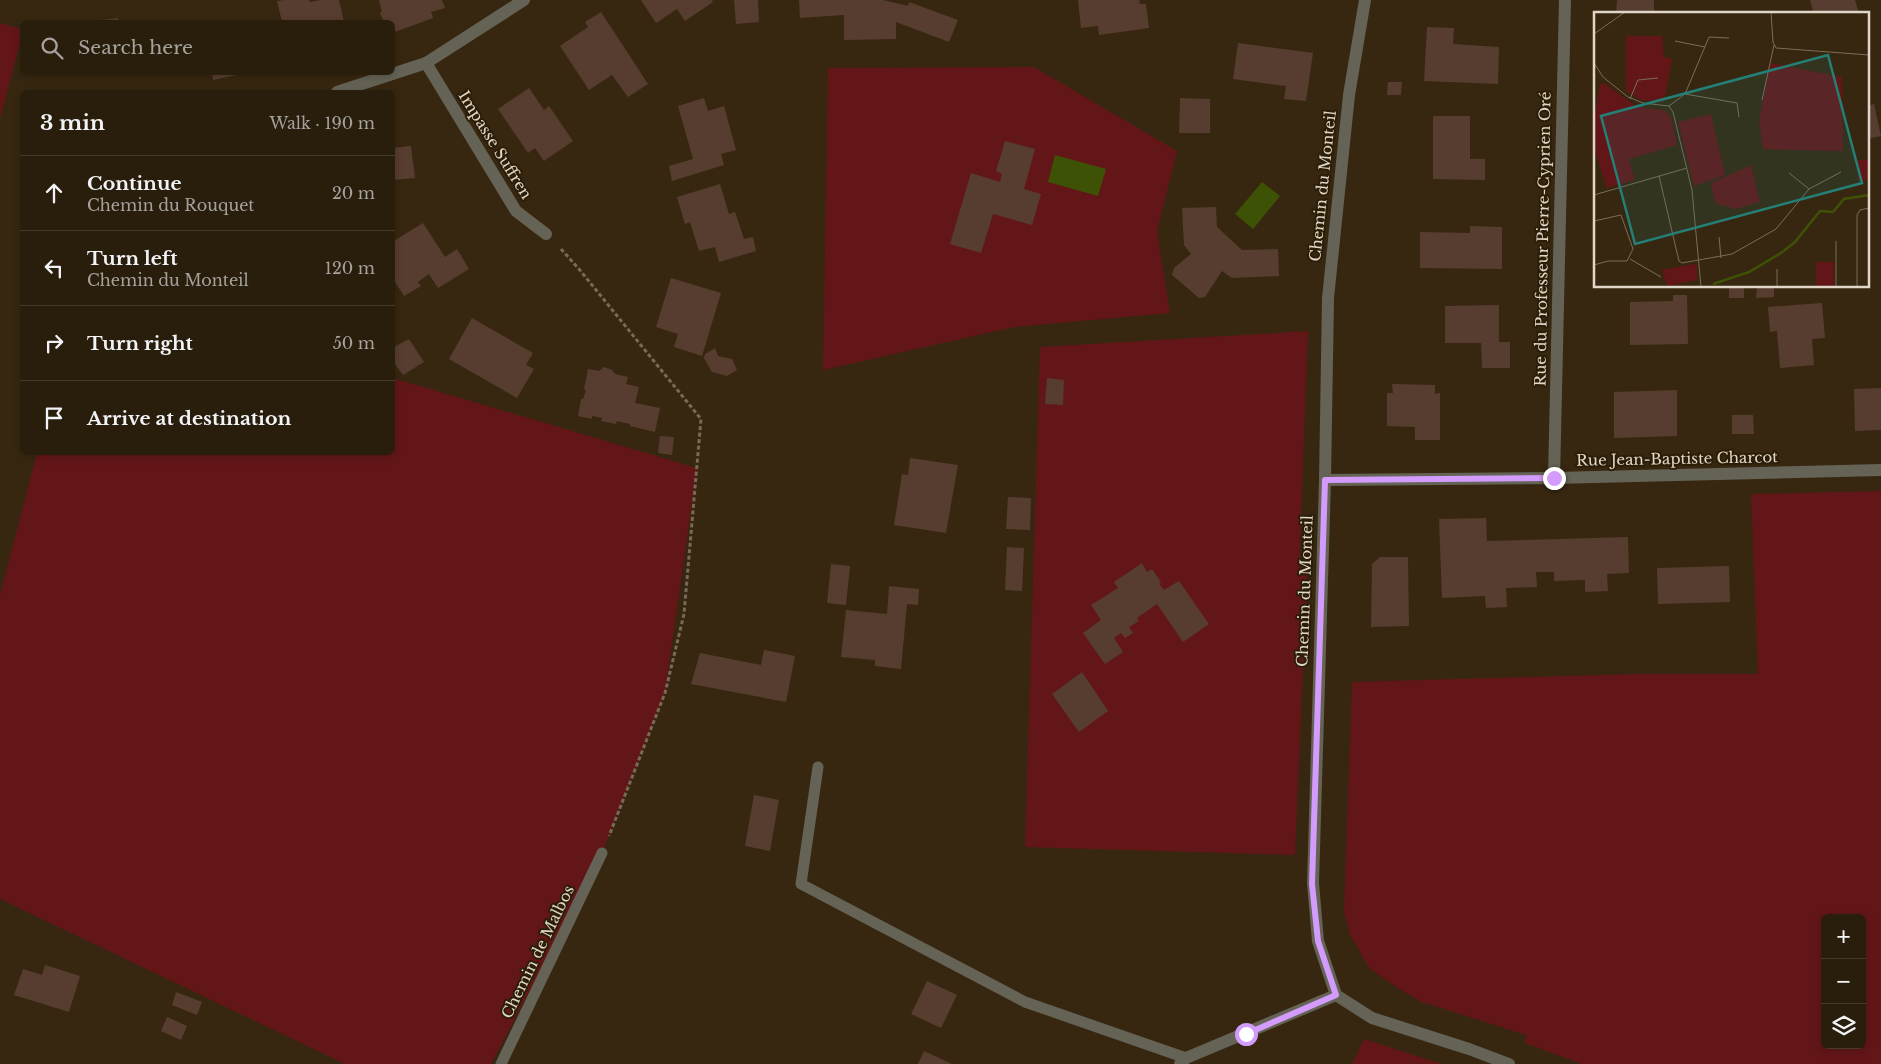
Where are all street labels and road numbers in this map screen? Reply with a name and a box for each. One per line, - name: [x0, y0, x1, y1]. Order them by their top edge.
- street label: Impasse Suffren: [455, 87, 536, 202]
- street label: Rue du Professeur Pierre-Cyprien Oré: [1530, 91, 1555, 387]
- street label: Chemin du Monteil: [1305, 109, 1340, 262]
- street label: Rue Jean-Baptiste Charcot: [1576, 447, 1778, 470]
- street label: Chemin du Monteil: [1292, 515, 1317, 667]
- street label: Chemin de Malbos: [497, 882, 578, 1021]

